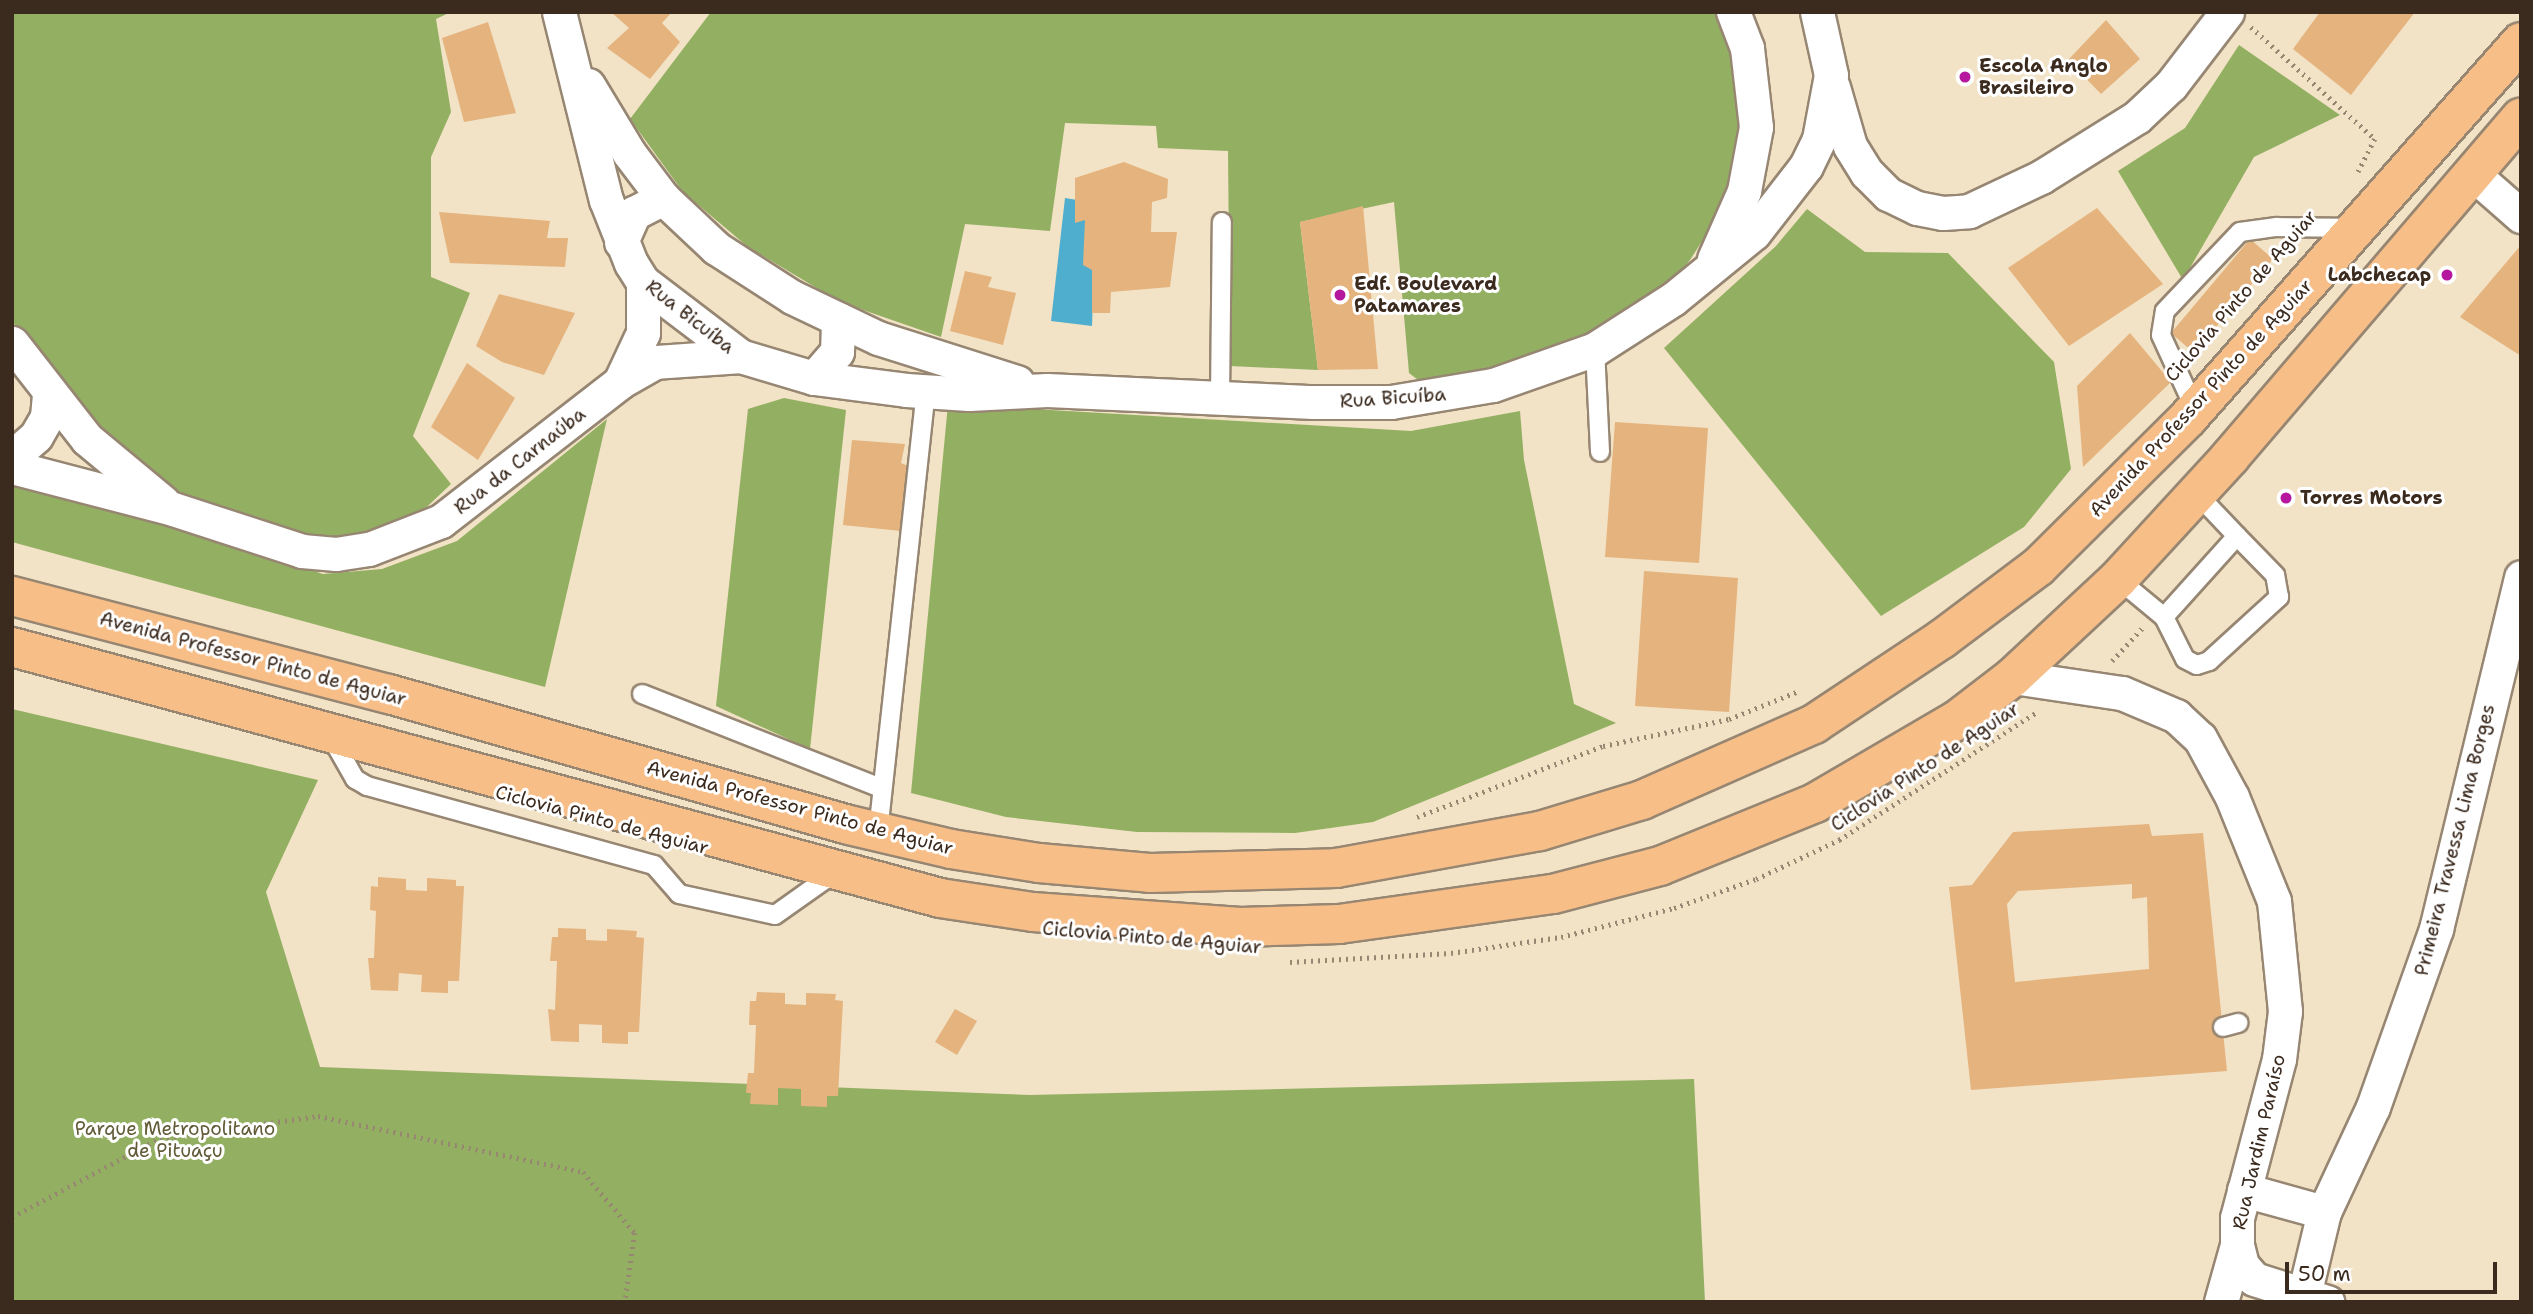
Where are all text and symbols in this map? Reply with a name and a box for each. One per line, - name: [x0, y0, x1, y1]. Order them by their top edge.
- place label: Escola Anglo Brasileiro: [1979, 55, 2108, 99]
- marker: Escola Anglo Brasileiro: [1957, 69, 1973, 85]
- street label: Ciclovia Pinto de Aguiar: [2160, 205, 2322, 387]
- place label: Labchecap: [2328, 264, 2431, 286]
- marker: Labchecap: [2437, 265, 2457, 285]
- place label: Edf. Boulevard Patamares: [1354, 273, 1497, 317]
- street label: Avenida Professor Pinto de Aguiar: [2085, 274, 2317, 522]
- street label: Rua Bicuíba: [641, 275, 739, 359]
- marker: Edf. Boulevard Patamares: [1332, 287, 1348, 303]
- street label: Rua Bicuíba: [1339, 383, 1447, 413]
- street label: Rua da Carnaúba: [450, 403, 590, 519]
- place label: Torres Motors: [2300, 487, 2442, 509]
- marker: Torres Motors: [2278, 490, 2294, 506]
- street label: Avenida Professor Pinto de Aguiar: [97, 607, 409, 711]
- street label: Ciclovia Pinto de Aguiar: [1827, 698, 2023, 836]
- street label: Primeira Travessa Lima Borges: [2410, 702, 2500, 978]
- street label: Avenida Professor Pinto de Aguiar: [644, 756, 956, 860]
- street label: Ciclovia Pinto de Aguiar: [493, 781, 711, 859]
- street label: Ciclovia Pinto de Aguiar: [1041, 917, 1263, 959]
- street label: Rua Jardim Paraíso: [2228, 1052, 2290, 1232]
- park label: Parque Metropolitano de Pituaçu: [75, 1118, 275, 1162]
- scale bar: [2288, 1248, 2500, 1292]
- text: 50 m: [2298, 1260, 2351, 1288]

